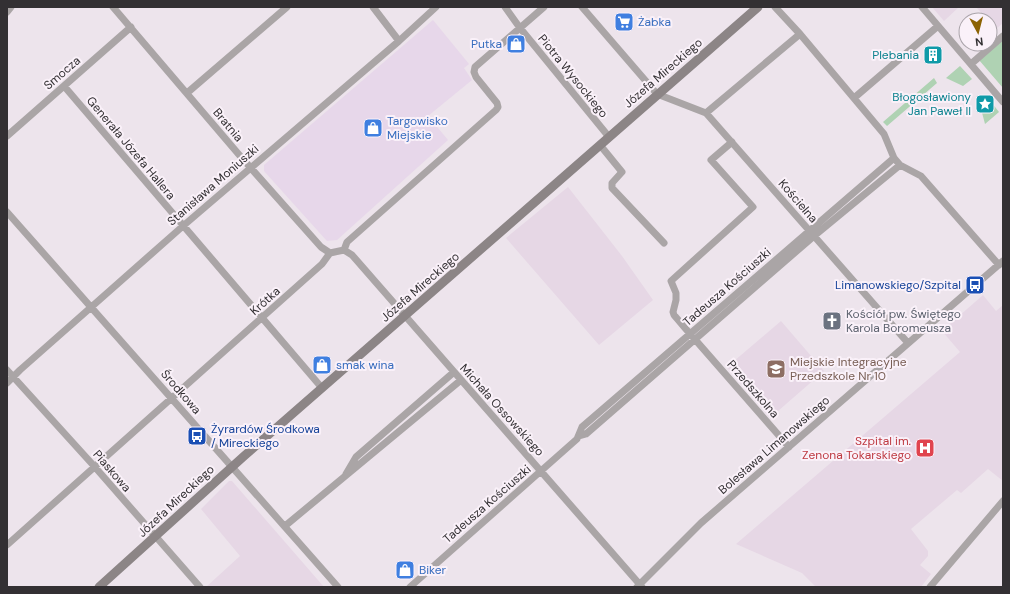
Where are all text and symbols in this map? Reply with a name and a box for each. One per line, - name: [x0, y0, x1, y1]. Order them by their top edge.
- supermarket icon: Żabka: [613, 11, 635, 33]
- north arrow: [958, 12, 998, 52]
- place label: Żabka: [638, 14, 671, 30]
- street label: Piotra Wysockiego: [534, 31, 612, 121]
- shop icon: Putka: [505, 33, 527, 55]
- street label: Józefa Mireckiego: [620, 34, 706, 112]
- text: N: [974, 34, 984, 49]
- place label: Putka: [471, 36, 502, 52]
- building icon: Plebania: [922, 44, 944, 66]
- place label: Plebania: [872, 47, 919, 63]
- street label: Smocza: [40, 53, 84, 93]
- place label: Błogosławiony Jan Paweł II: [892, 89, 971, 119]
- street label: Generała Józefa Hallera: [83, 93, 179, 203]
- place icon: Błogosławiony Jan Paweł II: [974, 93, 996, 115]
- street label: Bratnia: [209, 105, 247, 145]
- place label: Targowisko Miejskie: [387, 113, 448, 143]
- shop icon: Targowisko Miejskie: [362, 117, 384, 139]
- street label: Stanisława Moniuszki: [164, 141, 262, 229]
- street label: Kościelna: [775, 176, 821, 226]
- street label: Tadeusza Kościuszki: [680, 244, 774, 330]
- street label: Józefa Mireckiego: [377, 248, 463, 326]
- bus stop icon: Limanowskiego/Szpital: [964, 274, 986, 296]
- place label: Limanowskiego/Szpital: [835, 277, 961, 293]
- street label: Krótka: [247, 283, 283, 319]
- place label: Kościół pw. Świętego Karola Boromeusza: [846, 306, 961, 336]
- church icon: Kościół pw. Świętego Karola Boromeusza: [821, 310, 843, 332]
- shop icon: smak wina: [311, 354, 333, 376]
- place label: Miejskie Integracyjne Przedszkole Nr 10: [790, 354, 907, 384]
- place label: smak wina: [336, 357, 394, 373]
- street label: Przedszkolna: [723, 357, 783, 421]
- school or university icon: Miejskie Integracyjne Przedszkole Nr 10: [765, 358, 787, 380]
- street label: Michała Ossowskiego: [456, 361, 548, 459]
- street label: Środkowa: [157, 366, 205, 418]
- street label: Bolesława Limanowskiego: [715, 392, 833, 498]
- place label: Żyrardów Środkowa / Mireckiego: [211, 421, 320, 451]
- bus stop icon: Żyrardów Środkowa / Mireckiego: [186, 425, 208, 447]
- place label: Szpital im. Zenona Tokarskiego: [802, 433, 911, 463]
- hospital icon: Szpital im. Zenona Tokarskiego: [914, 437, 936, 459]
- street label: Piaskowa: [89, 447, 135, 495]
- street label: Józefa Mireckiego: [134, 461, 218, 541]
- street label: Tadeusza Kościuszki: [440, 461, 534, 547]
- shop icon: Biker: [394, 559, 416, 581]
- place label: Biker: [419, 562, 447, 578]

